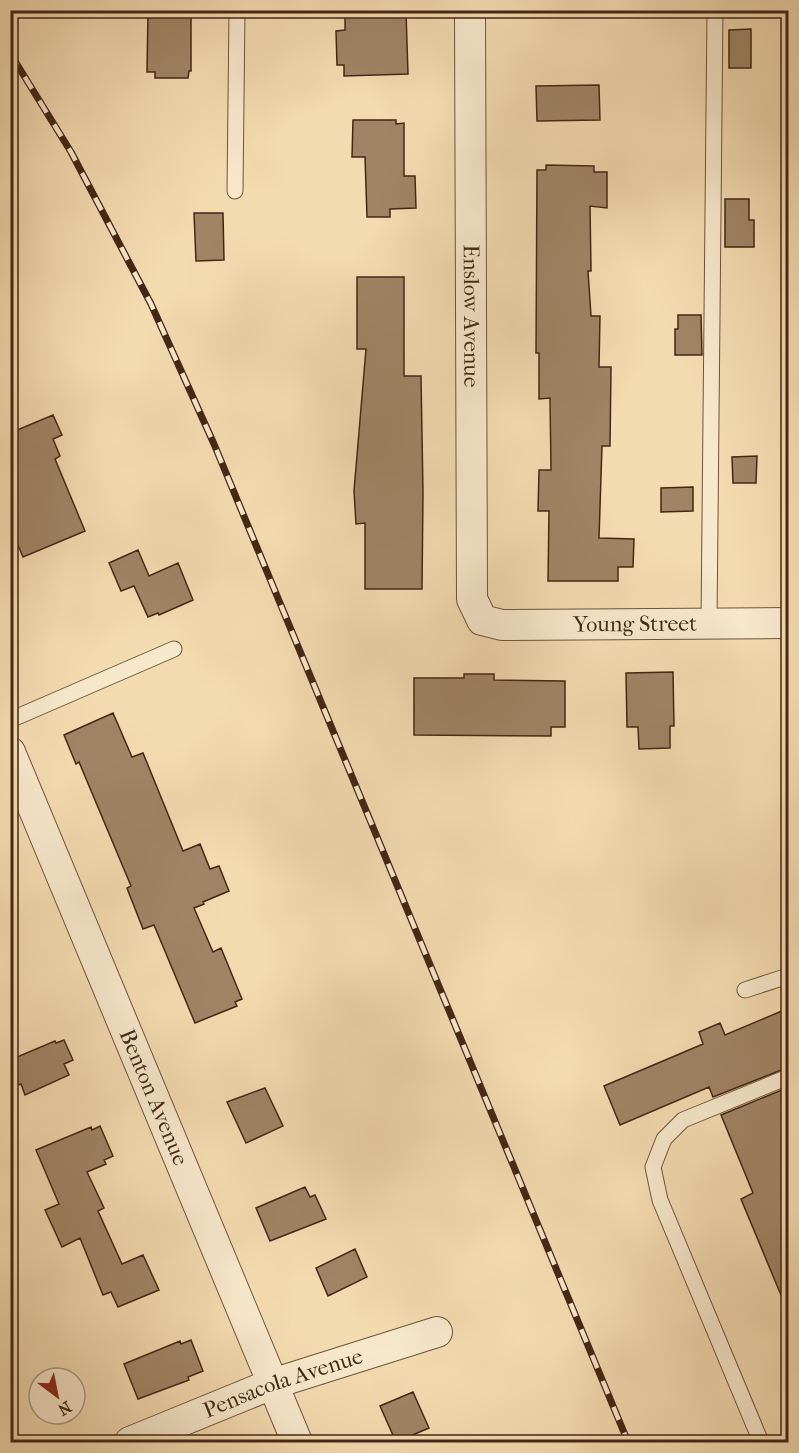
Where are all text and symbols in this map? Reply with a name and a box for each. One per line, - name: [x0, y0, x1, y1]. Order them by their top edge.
- street label: Enslow Avenue: [458, 244, 484, 388]
- street label: Young Street: [572, 611, 697, 638]
- street label: Benton Avenue: [114, 1025, 194, 1169]
- street label: Pensacola Avenue: [199, 1343, 366, 1424]
- north arrow: [27, 1366, 87, 1426]
- text: N: [54, 1397, 75, 1420]

